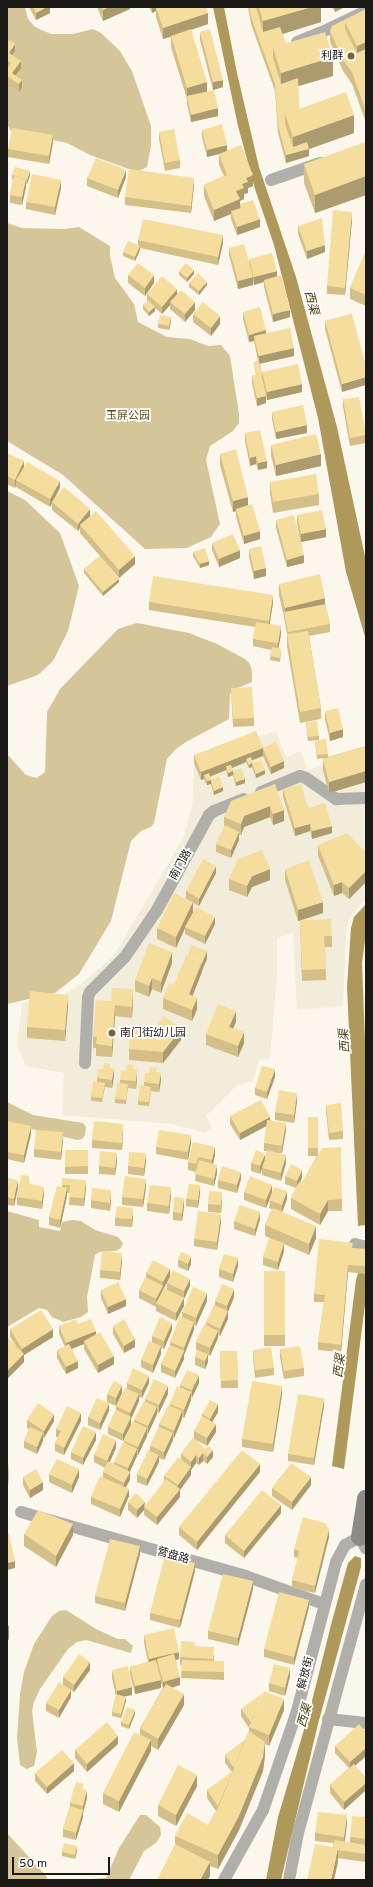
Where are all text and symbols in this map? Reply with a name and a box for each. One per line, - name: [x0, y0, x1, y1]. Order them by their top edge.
- place label: 利群: [321, 49, 343, 63]
- marker: 利群: [346, 51, 356, 61]
- water label: 西渠: [300, 290, 320, 316]
- park label: 玉屏公园: [106, 409, 150, 423]
- street label: 南门路: [167, 847, 195, 883]
- place label: 南门街幼儿园: [120, 1026, 186, 1040]
- marker: 南门街幼儿园: [107, 1028, 117, 1038]
- water label: 西渠: [338, 1029, 354, 1053]
- water label: 西渠: [332, 1353, 350, 1379]
- street label: 营盘路: [155, 1545, 191, 1567]
- street label: 解放街: [296, 1655, 316, 1691]
- water label: 西渠: [296, 1702, 316, 1730]
- scale bar: [14, 1849, 112, 1875]
- text: 50 m: [19, 1856, 47, 1872]

